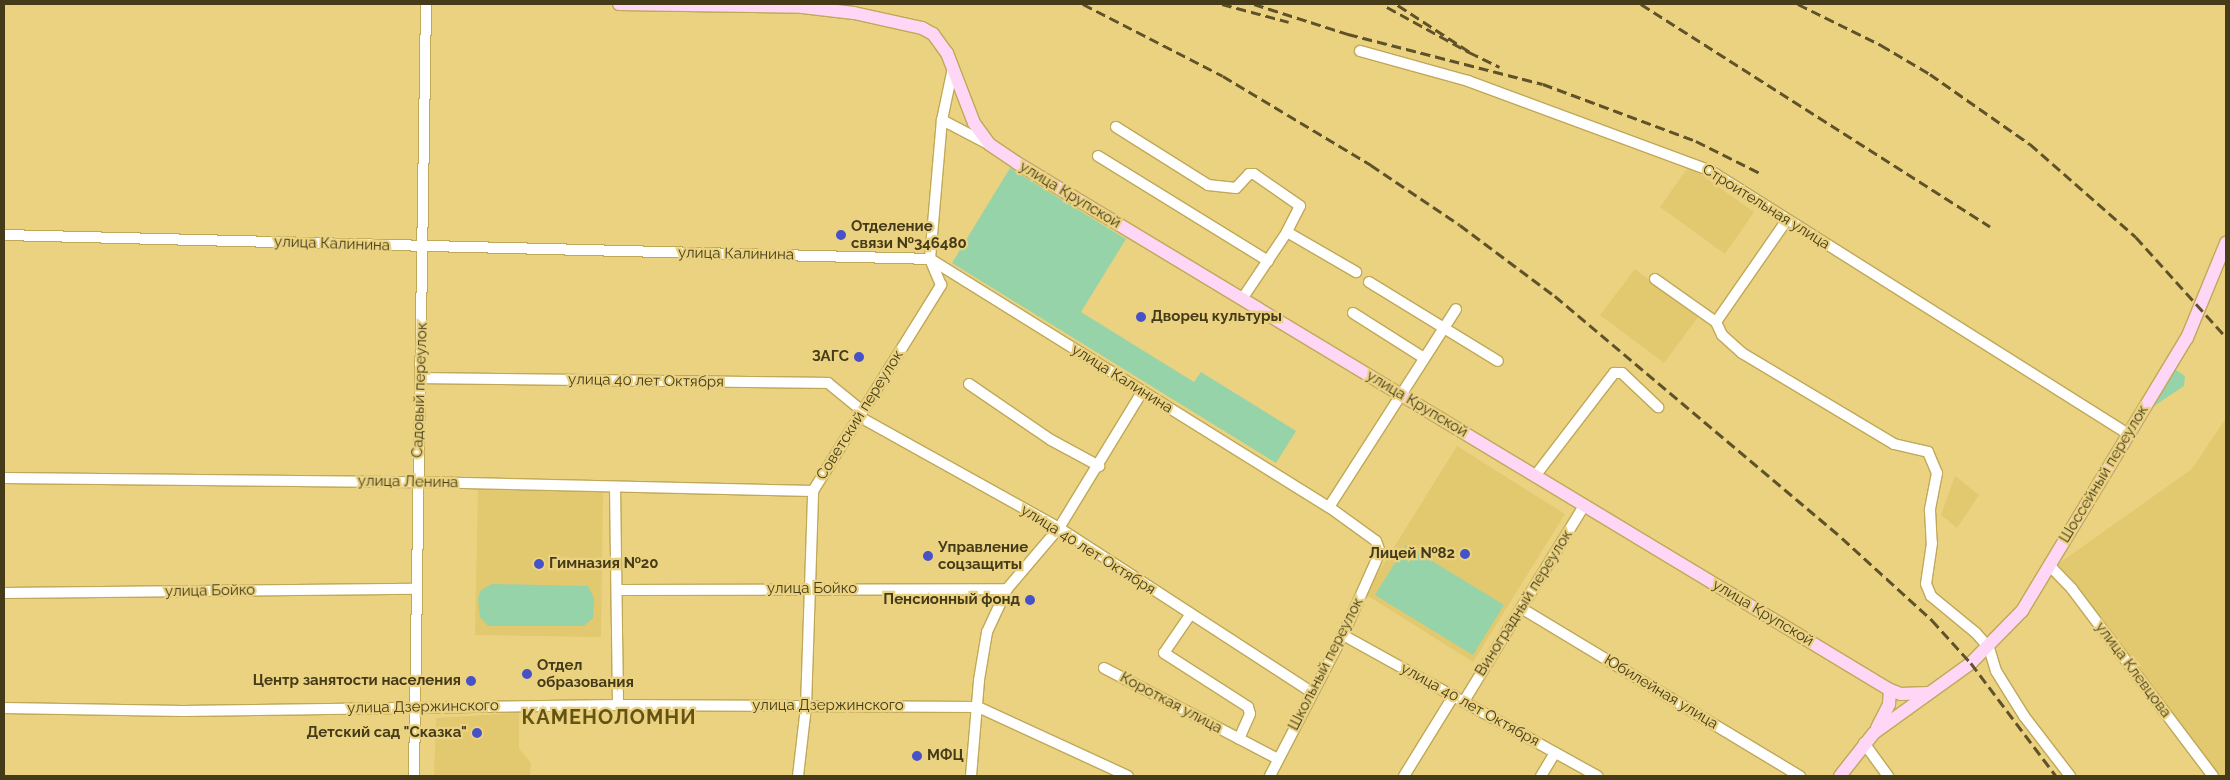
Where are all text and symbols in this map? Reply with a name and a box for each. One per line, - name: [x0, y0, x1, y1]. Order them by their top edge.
- street label: улица Крупской: [1016, 158, 1124, 232]
- street label: Строительная улица: [1699, 160, 1833, 254]
- place label: Отделение связи №346480: [851, 217, 967, 252]
- marker: Отделение связи №346480: [835, 229, 847, 241]
- street label: улица Калинина: [274, 233, 390, 255]
- street label: улица Калинина: [678, 244, 794, 264]
- place label: Дворец культуры: [1151, 308, 1282, 326]
- marker: Дворец культуры: [1135, 311, 1147, 323]
- street label: Садовый переулок: [409, 322, 431, 458]
- street label: улица Калинина: [1068, 341, 1176, 417]
- street label: Советский переулок: [813, 347, 907, 483]
- place label: ЗАГС: [812, 348, 849, 366]
- marker: ЗАГС: [853, 351, 865, 363]
- street label: улица Крупской: [1363, 367, 1471, 441]
- street label: улица 40 лет Октября: [568, 371, 724, 391]
- street label: Шоссейный переулок: [2056, 402, 2152, 546]
- street label: улица Ленина: [358, 472, 458, 492]
- street label: улица 40 лет Октября: [1017, 501, 1159, 599]
- street label: Виноградный переулок: [1472, 527, 1576, 679]
- place label: Управление соцзащиты: [938, 538, 1028, 573]
- place label: Лицей №82: [1369, 545, 1455, 563]
- marker: Лицей №82: [1459, 548, 1471, 560]
- marker: Управление соцзащиты: [922, 550, 934, 562]
- place label: Гимназия №20: [549, 555, 658, 573]
- marker: Гимназия №20: [533, 558, 545, 570]
- street label: улица Крупской: [1709, 576, 1817, 650]
- street label: улица Бойко: [767, 580, 857, 598]
- street label: улица Бойко: [165, 581, 255, 601]
- place label: Пенсионный фонд: [883, 591, 1020, 609]
- marker: Пенсионный фонд: [1024, 594, 1036, 606]
- street label: Школьный переулок: [1285, 595, 1367, 733]
- street label: улица Клевцова: [2091, 619, 2175, 721]
- street label: Юбилейная улица: [1601, 651, 1721, 733]
- place label: Отдел образования: [537, 656, 634, 691]
- street label: улица 40 лет Октября: [1398, 659, 1542, 751]
- marker: Отдел образования: [521, 668, 533, 680]
- street label: Короткая улица: [1117, 668, 1225, 738]
- place label: Центр занятости населения: [253, 672, 461, 690]
- marker: Центр занятости населения: [465, 675, 477, 687]
- street label: улица Дзержинского: [347, 697, 499, 717]
- street label: улица Дзержинского: [752, 697, 904, 715]
- district label: КАМЕНОЛОМНИ: [520, 705, 698, 729]
- place label: Детский сад "Сказка": [306, 724, 467, 742]
- marker: Детский сад "Сказка": [471, 727, 483, 739]
- place label: МФЦ: [927, 747, 964, 765]
- marker: МФЦ: [911, 750, 923, 762]

